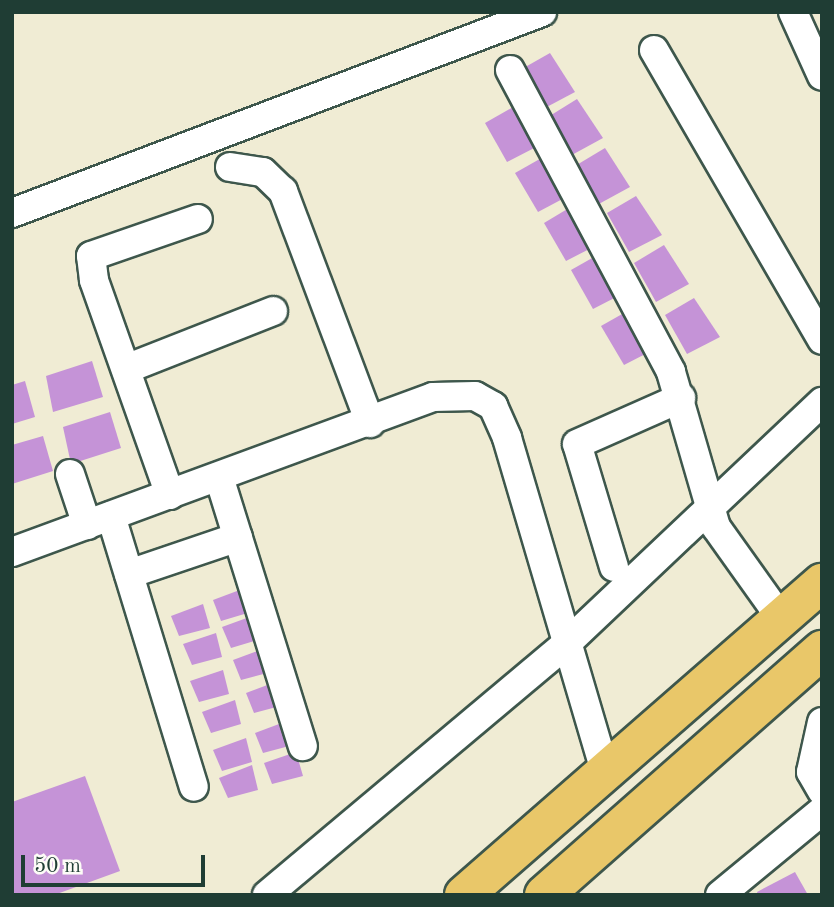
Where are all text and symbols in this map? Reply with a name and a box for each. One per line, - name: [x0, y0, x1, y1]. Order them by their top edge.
- scale bar: [24, 841, 208, 885]
- text: 50 m: [34, 856, 81, 877]

